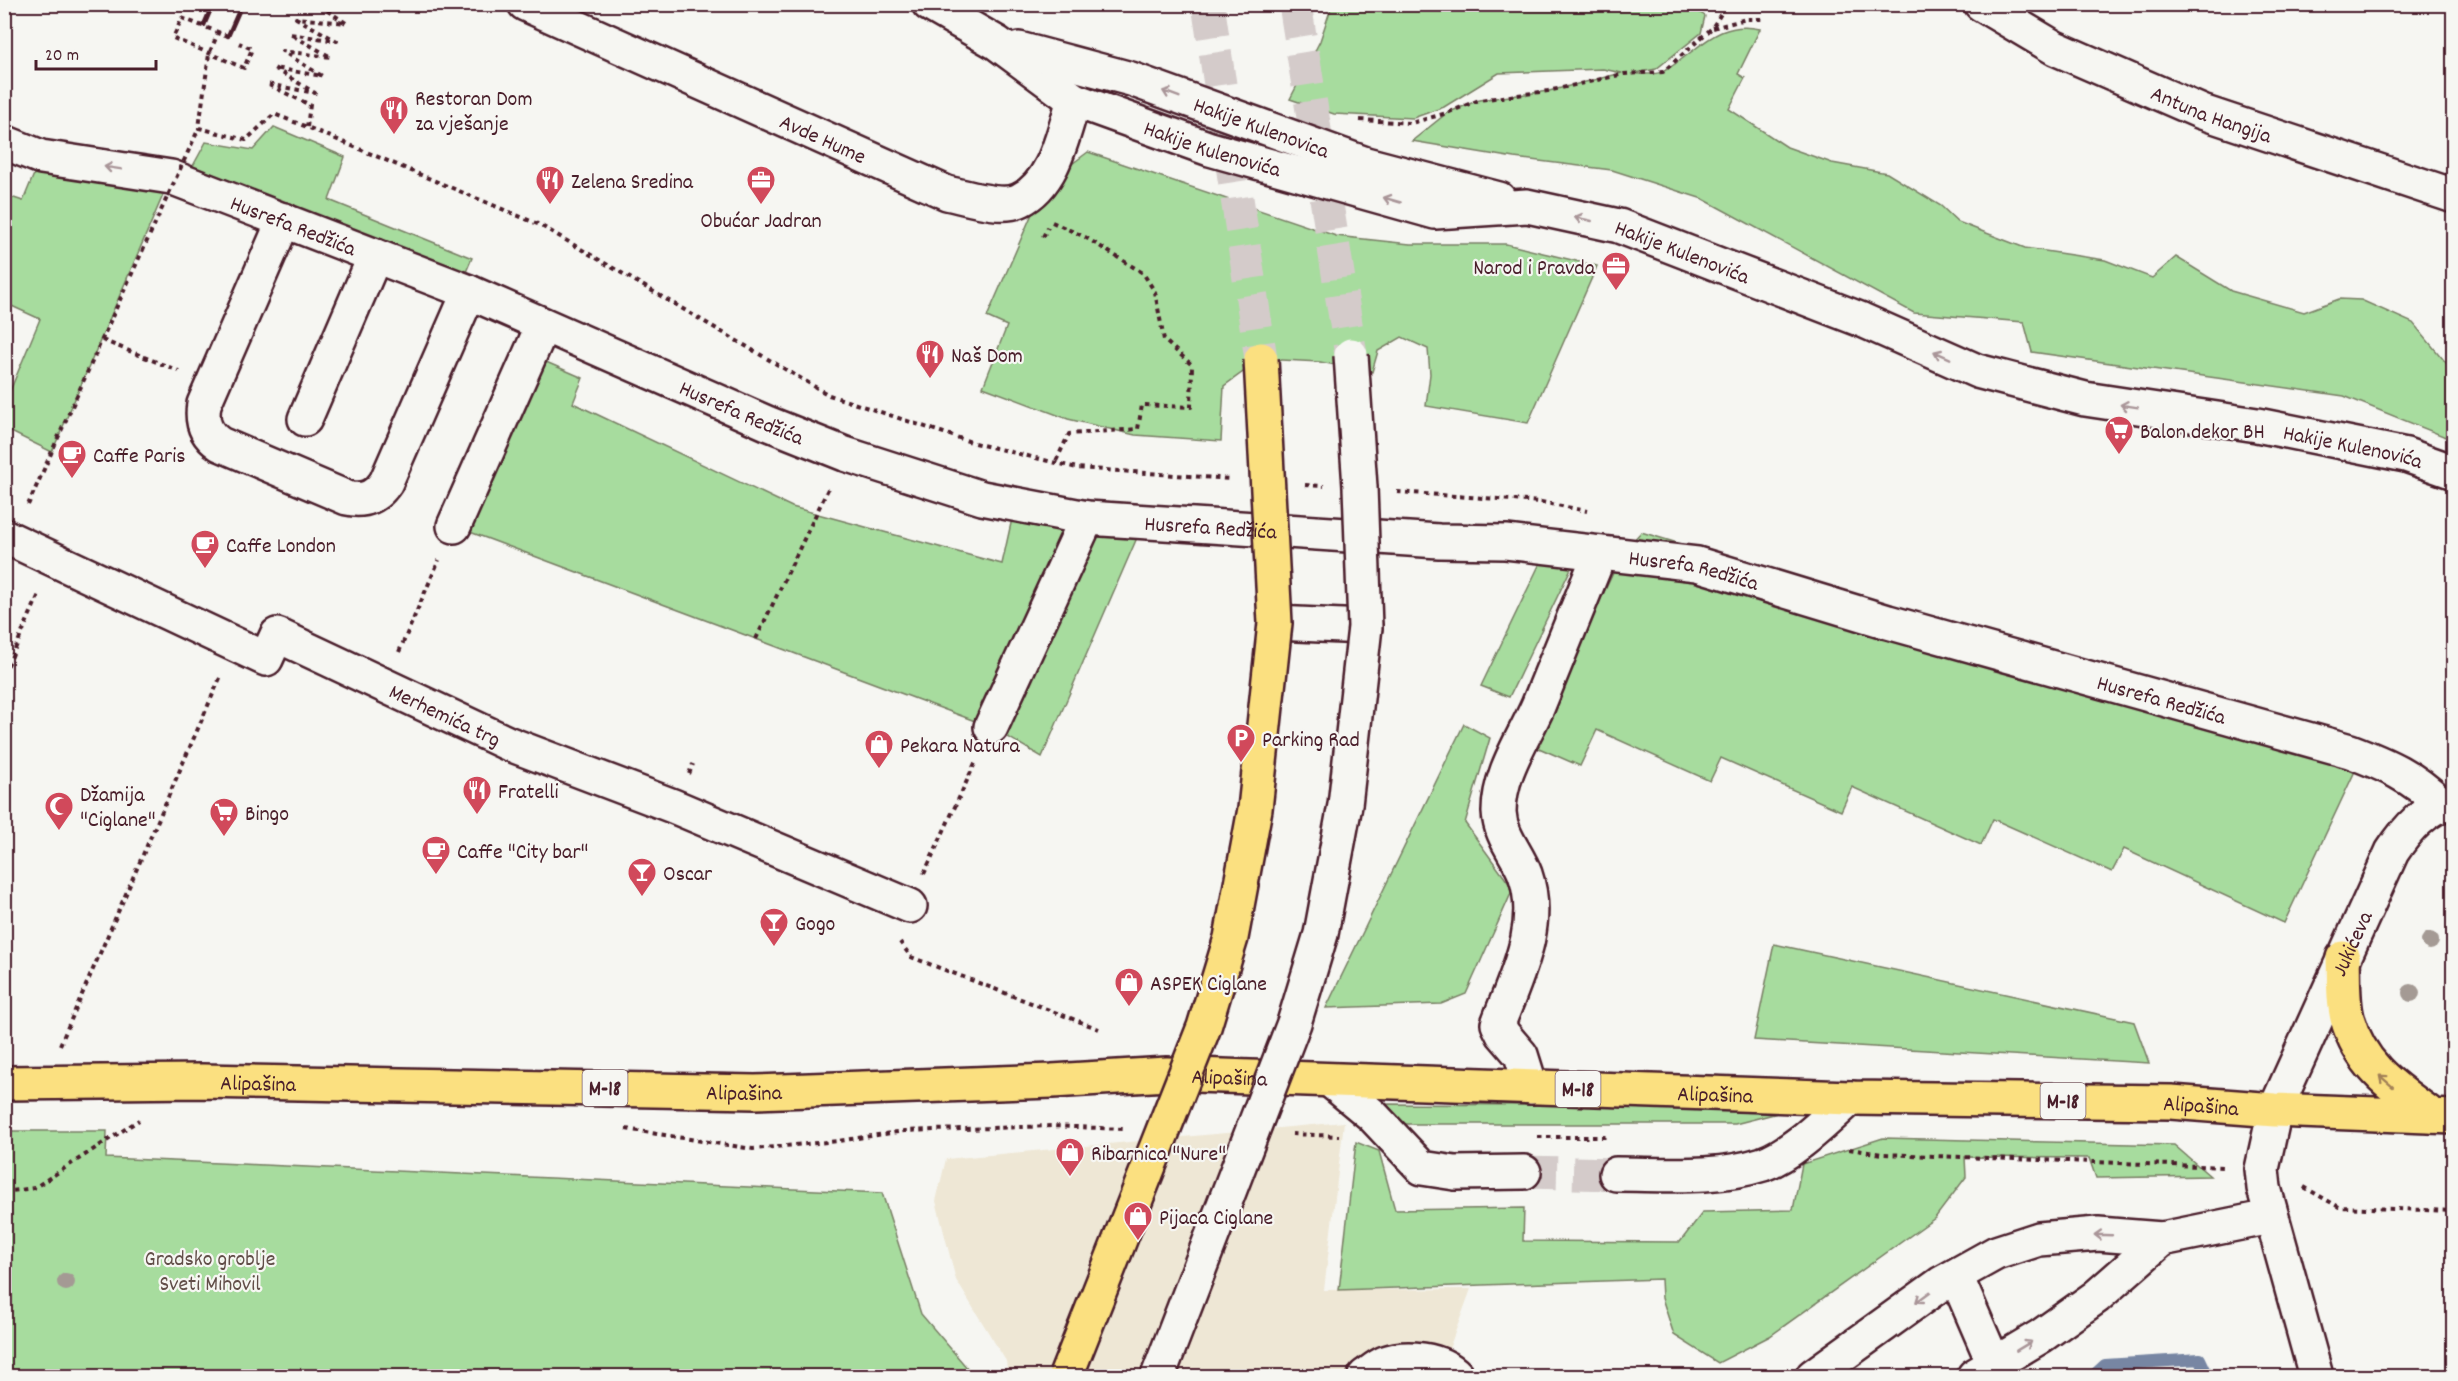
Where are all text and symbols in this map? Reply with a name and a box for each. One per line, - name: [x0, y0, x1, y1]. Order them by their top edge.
- scale bar: [36, 33, 156, 71]
- text: 20 m: [45, 44, 79, 69]
- street label: Antuna Hangija: [2145, 79, 2276, 153]
- place label: Restoran Dom za vješanje: [415, 85, 533, 141]
- one-way arrow: [1162, 88, 1180, 99]
- street label: Hakije Kulenovica: [1188, 91, 1333, 169]
- restaurant icon: Restoran Dom za vješanje: [378, 94, 410, 136]
- street label: Avde Hume: [774, 108, 870, 174]
- street label: Hakije Kulenovića: [1139, 114, 1284, 187]
- one-way arrow: [103, 163, 123, 174]
- restaurant icon: Zelena Sredina: [534, 164, 566, 206]
- office icon: Obućar Jadran: [745, 164, 777, 206]
- place label: Zelena Sredina: [571, 168, 694, 199]
- street label: Husrefa Redžića: [225, 189, 361, 266]
- one-way arrow: [1383, 194, 1402, 205]
- place label: Obućar Jadran: [700, 207, 822, 238]
- one-way arrow: [1574, 212, 1593, 224]
- street label: Hakije Kulenovića: [1610, 214, 1754, 294]
- office icon: Narod i Pravda: [1600, 250, 1632, 292]
- place label: Narod i Pravda: [1473, 254, 1596, 285]
- restaurant icon: Naš Dom: [914, 338, 946, 380]
- place label: Naš Dom: [951, 342, 1023, 373]
- one-way arrow: [1933, 349, 1951, 360]
- street label: Husrefa Redžića: [674, 374, 808, 455]
- one-way arrow: [2120, 400, 2140, 411]
- supermarket icon: Balon dekor BH: [2103, 414, 2135, 456]
- place label: Balon dekor BH: [2140, 418, 2265, 449]
- street label: Hakije Kulenovića: [2280, 419, 2427, 479]
- cafe icon: Caffe Paris: [56, 438, 88, 480]
- place label: Caffe Paris: [93, 442, 186, 473]
- street label: Husrefa Redžića: [1143, 510, 1278, 549]
- cafe icon: Caffe London: [189, 528, 221, 570]
- place label: Caffe London: [226, 532, 336, 563]
- street label: Husrefa Redžića: [1627, 544, 1763, 601]
- street label: Husrefa Redžića: [2093, 669, 2230, 735]
- street label: Merhemića trg: [383, 678, 505, 757]
- parking icon: Parking Rad: [1225, 722, 1257, 764]
- place label: Parking Rad: [1262, 726, 1360, 757]
- shop icon: Pekara Natura: [863, 728, 895, 770]
- place label: Pekara Natura: [900, 732, 1020, 763]
- restaurant icon: Fratelli: [461, 774, 493, 816]
- place label: Fratelli: [498, 778, 559, 809]
- place label: Džamija "Ciglane": [80, 781, 156, 837]
- mosque icon: Džamija "Ciglane": [43, 790, 75, 832]
- supermarket icon: Bingo: [208, 796, 240, 838]
- place label: Bingo: [245, 800, 289, 831]
- cafe icon: Caffe "City bar": [420, 834, 452, 876]
- place label: Caffe "City bar": [457, 838, 588, 869]
- bar icon: Oscar: [626, 856, 658, 898]
- place label: Oscar: [663, 860, 713, 891]
- bar icon: Gogo: [758, 906, 790, 948]
- street label: Jukićeva: [2326, 906, 2383, 982]
- place label: Gogo: [795, 910, 835, 941]
- shop icon: ASPEK Ciglane: [1113, 966, 1145, 1008]
- place label: ASPEK Ciglane: [1150, 970, 1267, 1001]
- street label: Alipašina: [1191, 1063, 1268, 1097]
- street label: Alipašina: [220, 1069, 297, 1102]
- road number: M-18: [582, 1070, 628, 1106]
- road number: M-18: [1556, 1071, 1600, 1107]
- one-way arrow: [2379, 1074, 2394, 1088]
- street label: Alipašina: [706, 1079, 783, 1111]
- street label: Alipašina: [1677, 1080, 1754, 1114]
- road number: M-18: [2040, 1083, 2086, 1119]
- street label: Alipašina: [2163, 1090, 2240, 1126]
- shop icon: Ribarnica "Nure": [1054, 1136, 1086, 1178]
- place label: Ribarnica "Nure": [1091, 1140, 1226, 1171]
- shop icon: Pijaca Ciglane: [1122, 1200, 1154, 1242]
- place label: Pijaca Ciglane: [1159, 1204, 1273, 1235]
- one-way arrow: [2094, 1229, 2114, 1241]
- park label: Gradsko groblje Sveti Mihovil: [145, 1245, 275, 1301]
- one-way arrow: [1916, 1291, 1932, 1303]
- one-way arrow: [2015, 1340, 2032, 1352]

